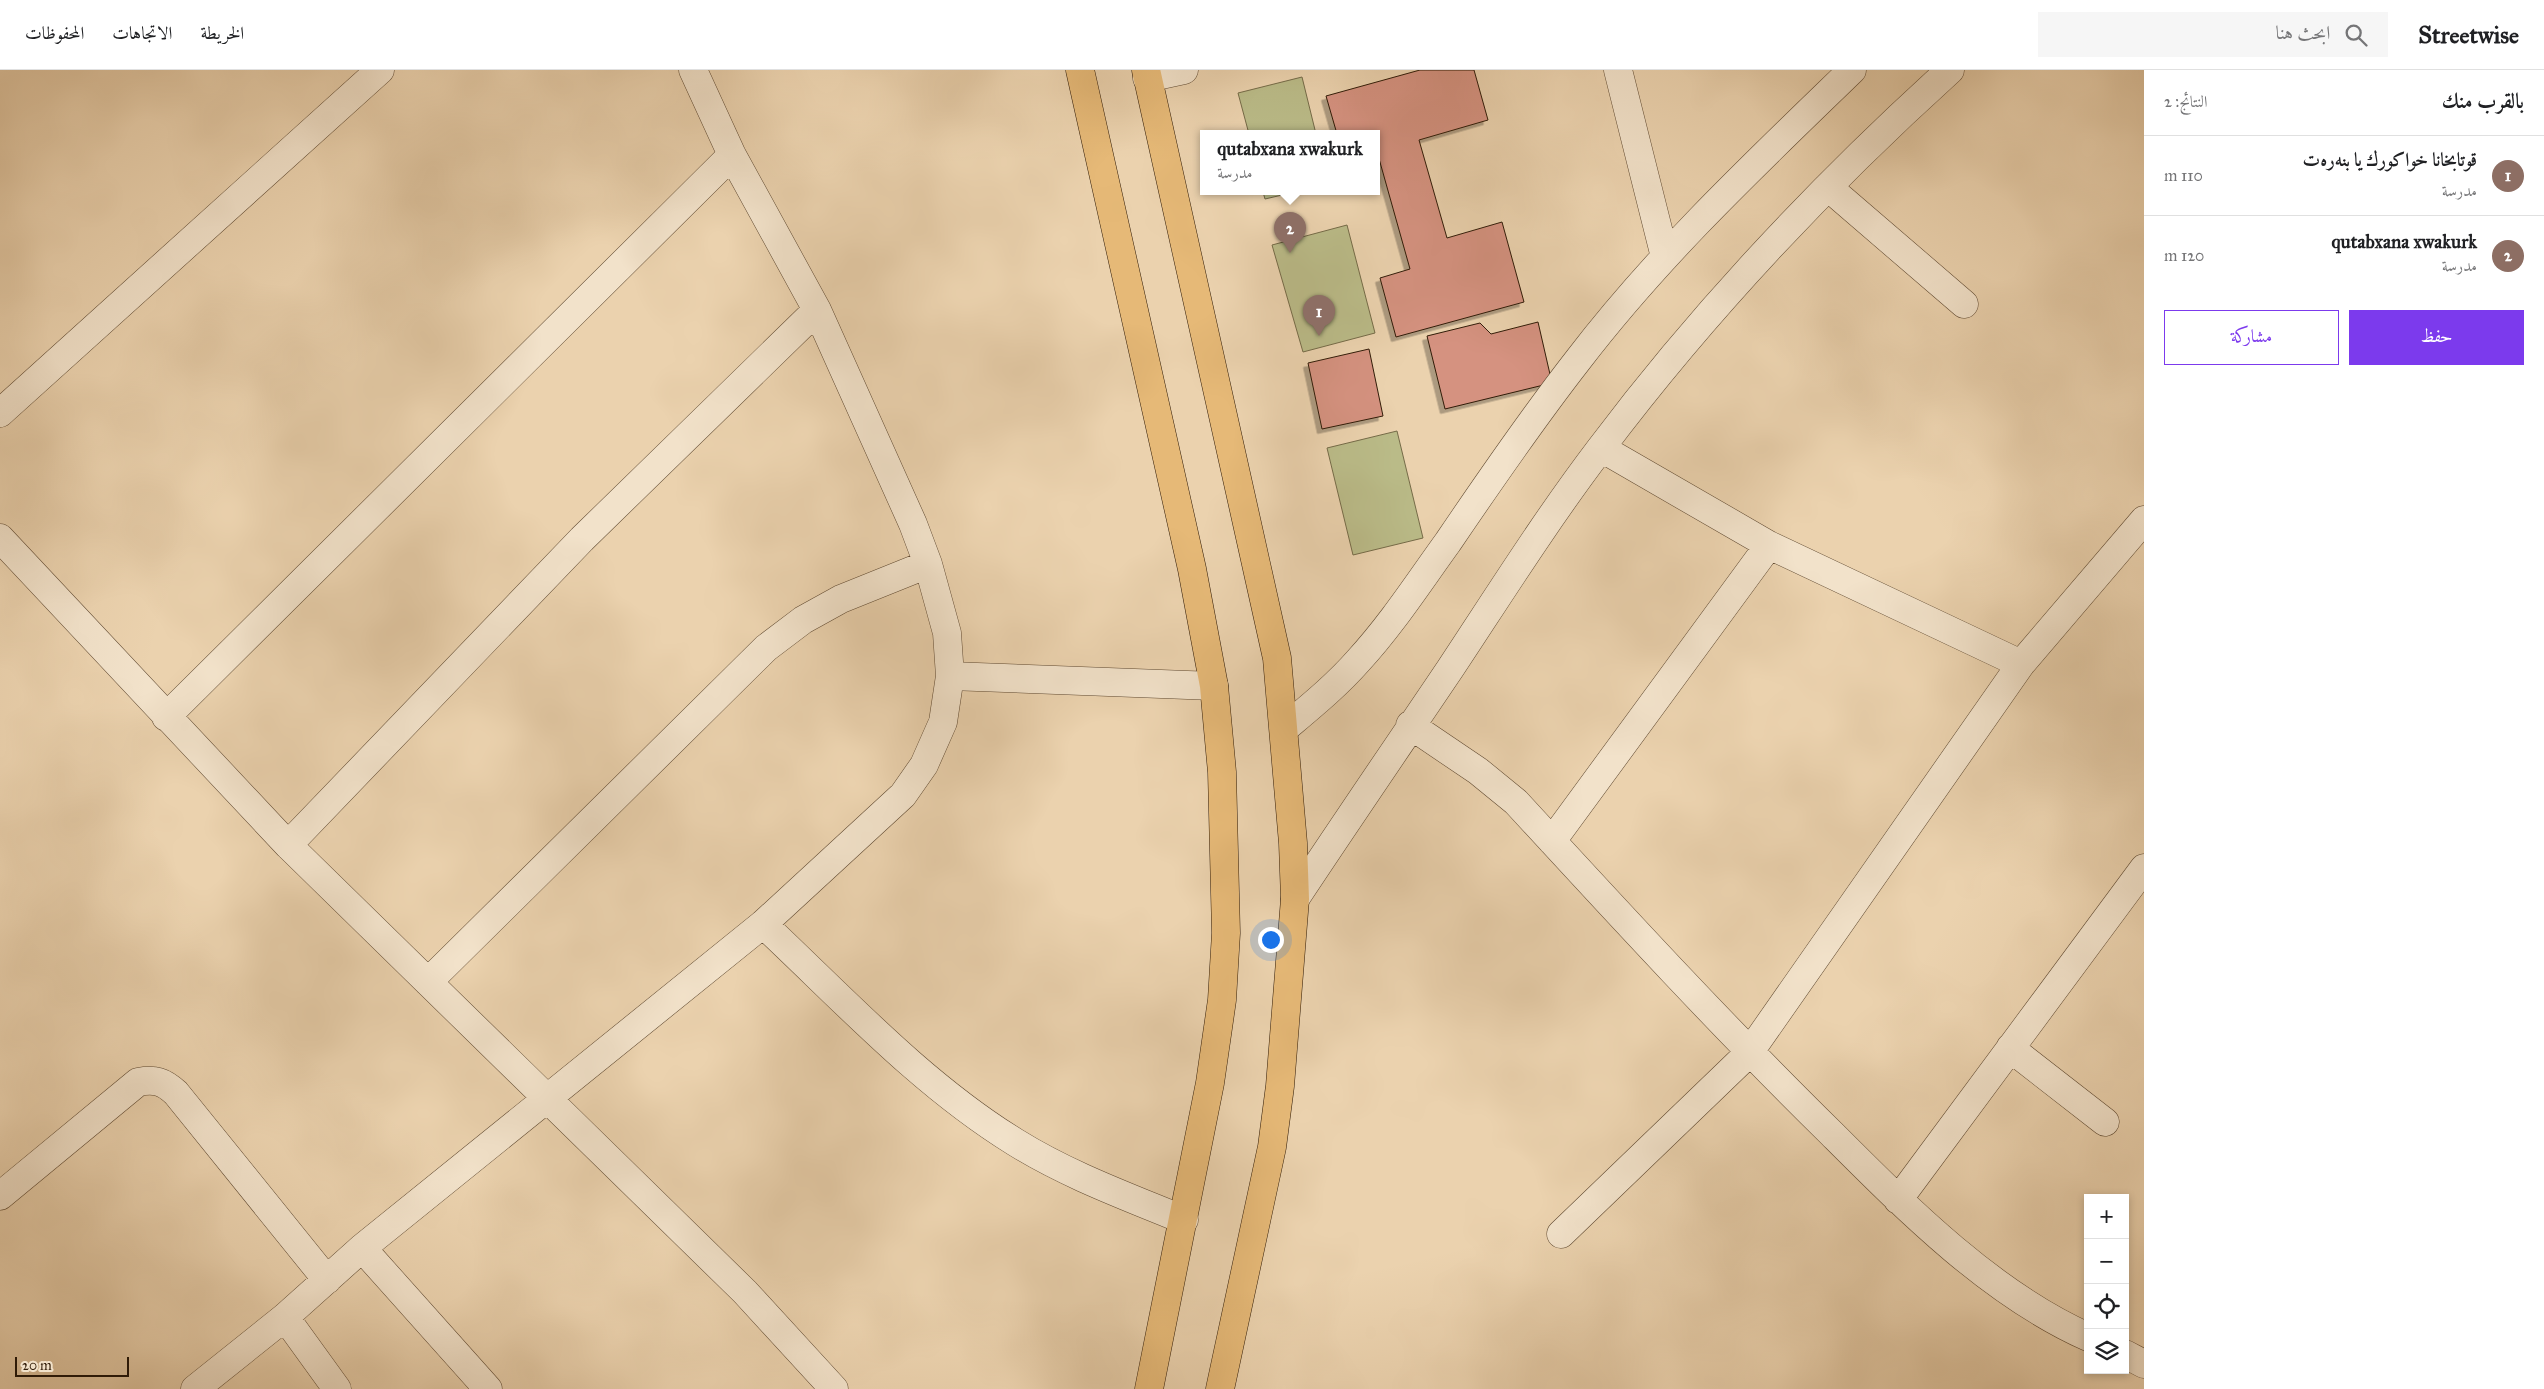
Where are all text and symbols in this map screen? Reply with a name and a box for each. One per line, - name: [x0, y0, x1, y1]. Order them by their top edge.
- search box: [2038, 12, 2388, 57]
- text: Streetwise: [2418, 20, 2519, 50]
- text: ابحث هنا: [2276, 21, 2330, 44]
- icon: search: [2342, 21, 2370, 49]
- text: المحفوظات: [25, 22, 84, 44]
- text: الاتجاهات: [112, 22, 172, 44]
- text: الخريطة: [200, 22, 244, 44]
- text: بالقرب منك: [2442, 88, 2524, 114]
- text: النتائج: 2: [2164, 92, 2207, 111]
- popup: [1200, 130, 1380, 195]
- text: qutabxana xwakurk: [1217, 137, 1363, 160]
- text: قوتابخانا خواکورك یا بنەرەت: [2303, 148, 2477, 171]
- text: مدرسة: [1217, 163, 1253, 182]
- text: 110 m: [2164, 166, 2203, 185]
- text: 1: [2505, 166, 2511, 185]
- text: مدرسة: [2442, 181, 2477, 200]
- pin: 2: [1274, 212, 1306, 253]
- text: qutabxana xwakurk: [2332, 230, 2477, 253]
- text: 120 m: [2164, 246, 2204, 265]
- text: 2: [2504, 246, 2512, 265]
- text: مدرسة: [2442, 256, 2477, 275]
- pin: 1: [1303, 295, 1335, 336]
- button: مشاركة: [2164, 310, 2339, 365]
- button: حفظ: [2349, 310, 2524, 365]
- your location: [1258, 927, 1284, 953]
- map controls: [2084, 1194, 2129, 1374]
- button: +: [2084, 1194, 2129, 1239]
- button: −: [2084, 1239, 2129, 1284]
- button: locate: [2084, 1284, 2129, 1329]
- button: layers: [2084, 1329, 2129, 1374]
- scale bar: [15, 1354, 129, 1377]
- text: 20 m: [22, 1357, 52, 1374]

